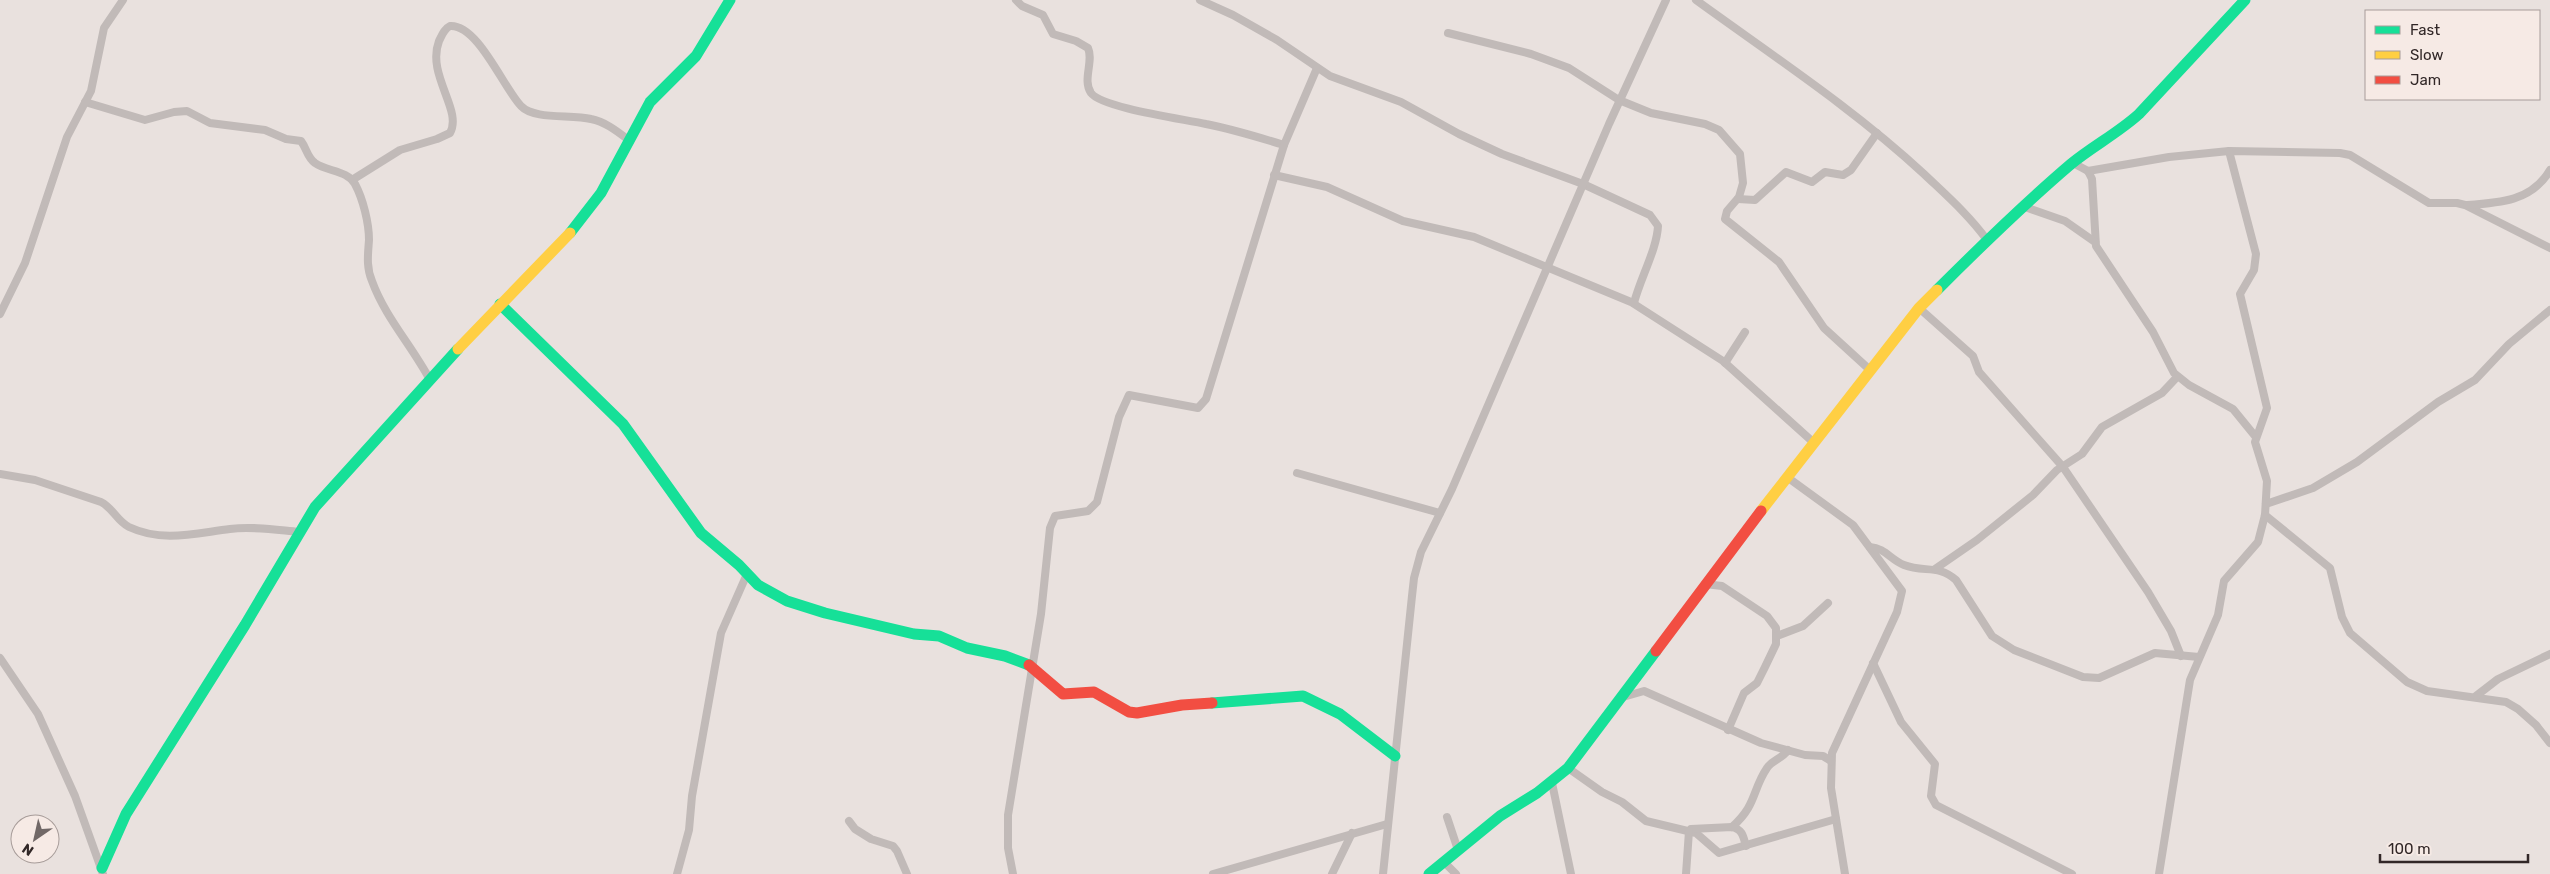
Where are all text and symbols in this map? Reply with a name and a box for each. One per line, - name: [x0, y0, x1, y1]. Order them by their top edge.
- legend: [2365, 10, 2540, 100]
- text: Fast: [2410, 21, 2440, 39]
- text: Slow: [2410, 46, 2443, 64]
- text: Jam: [2410, 71, 2441, 89]
- north arrow: [10, 814, 60, 864]
- scale bar: [2380, 832, 2528, 864]
- text: N: [19, 839, 37, 859]
- text: 100 m: [2388, 840, 2430, 858]

